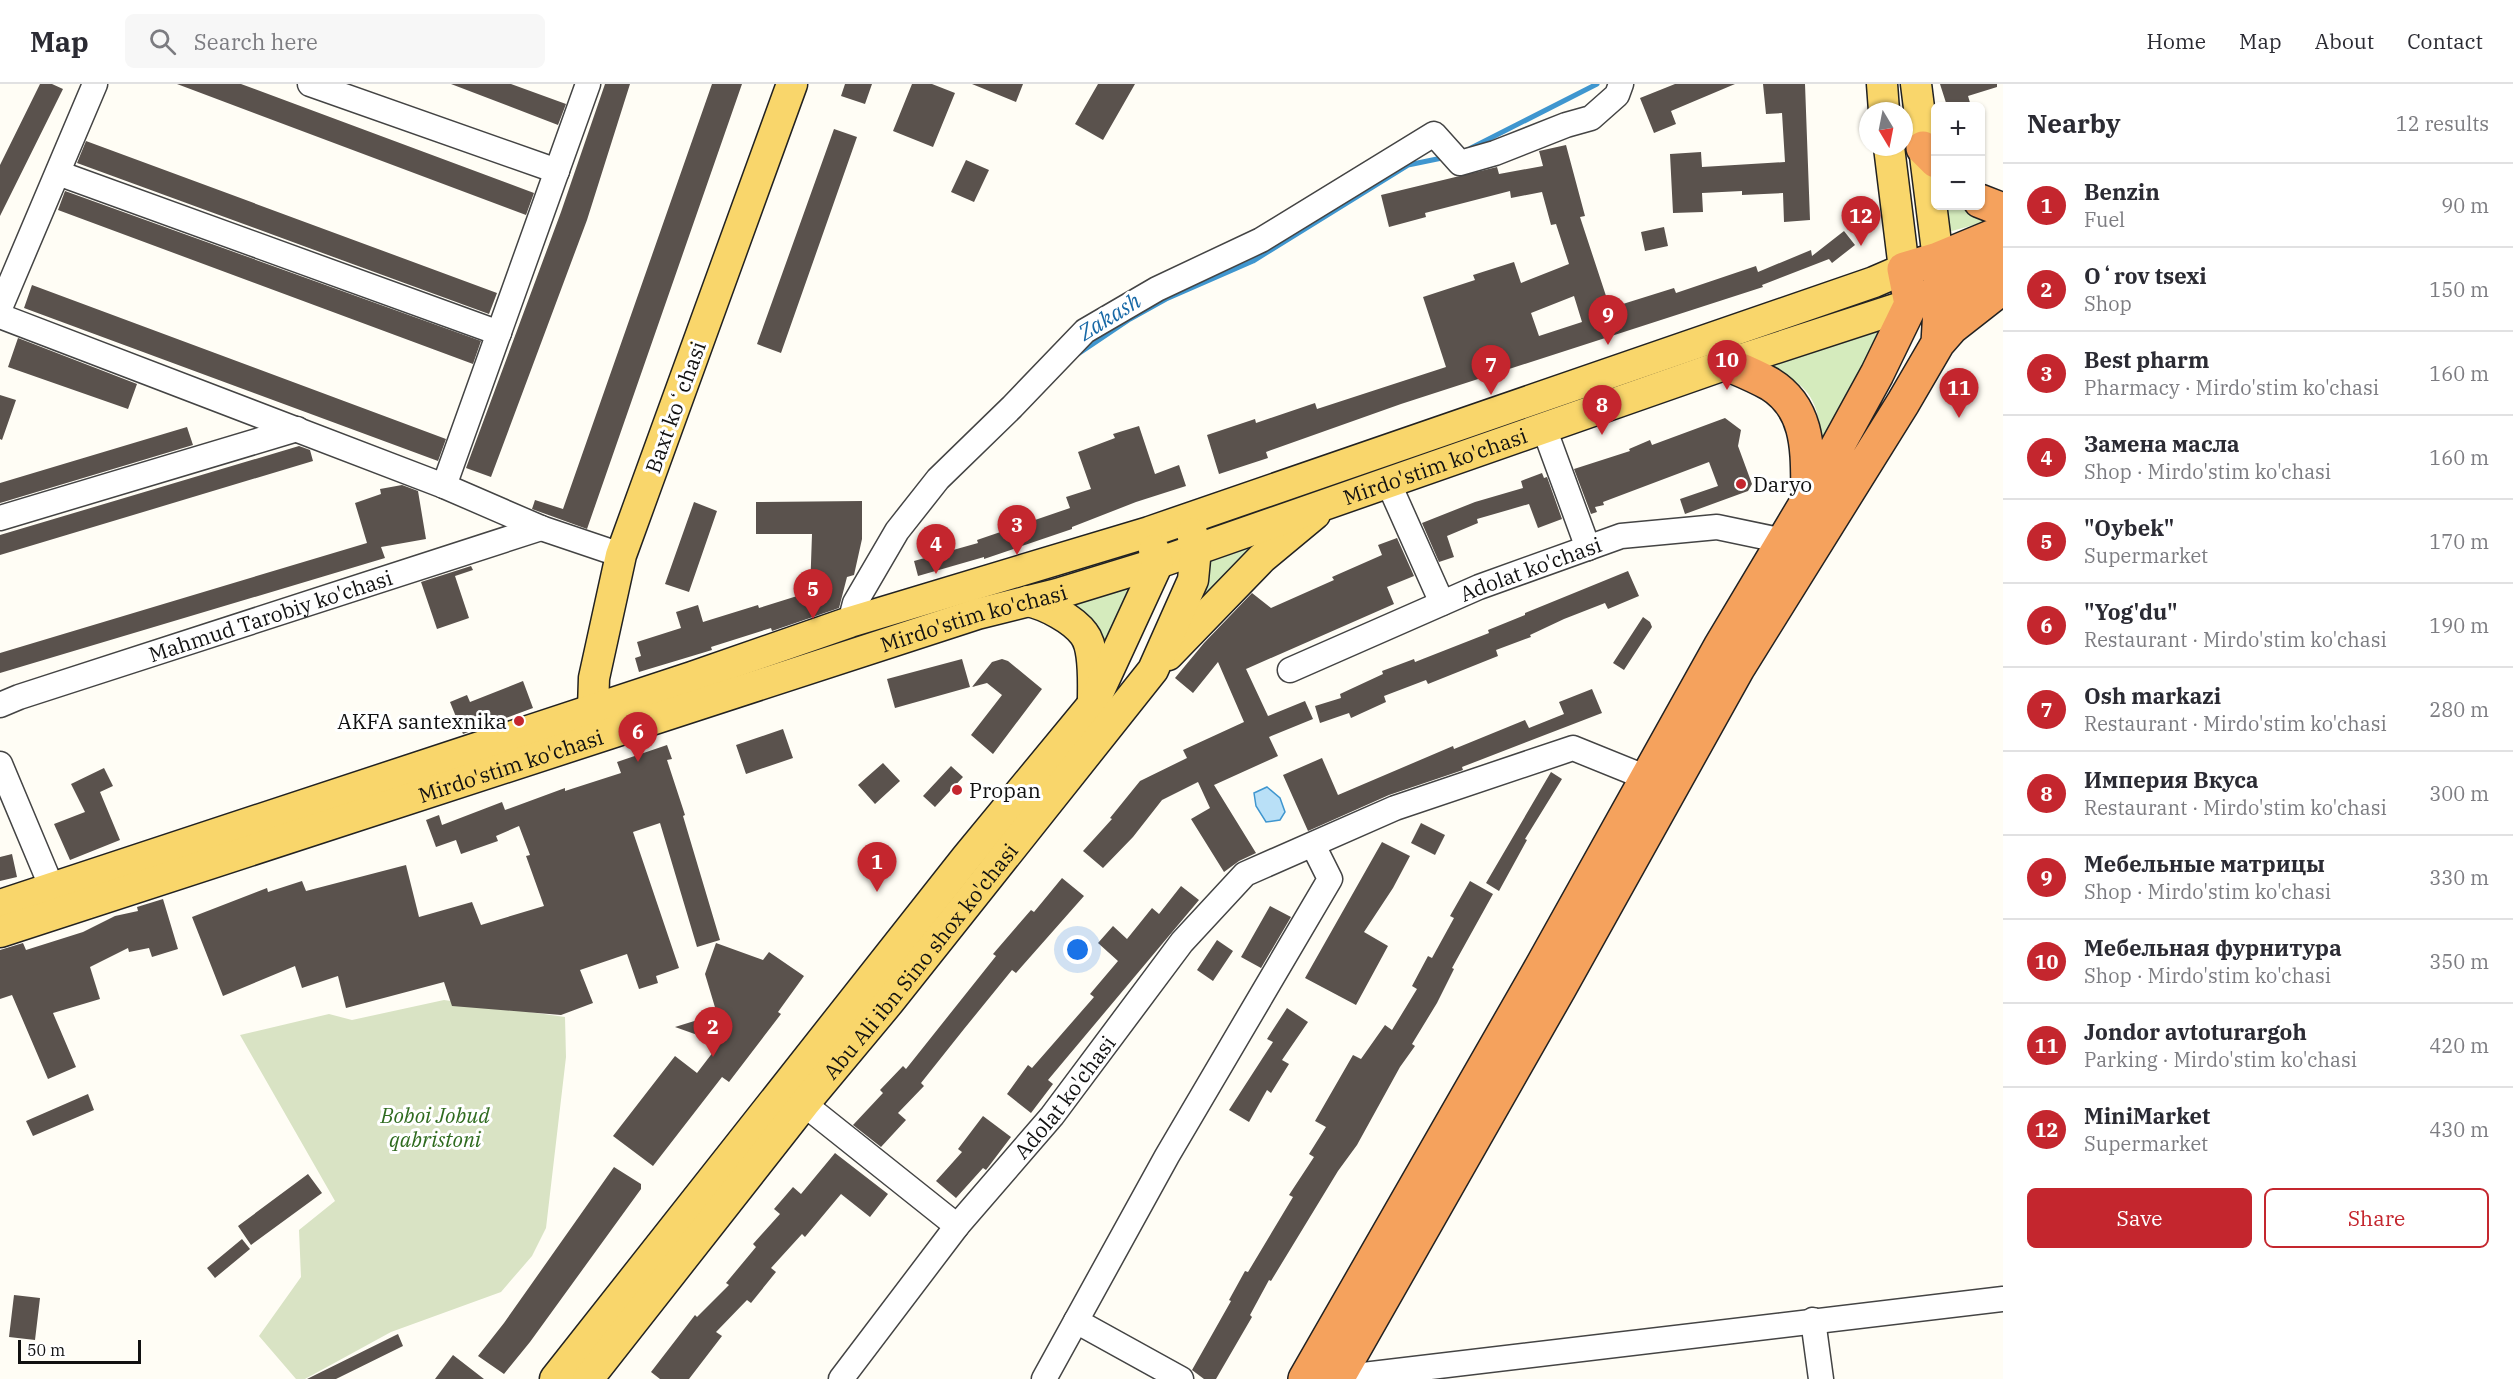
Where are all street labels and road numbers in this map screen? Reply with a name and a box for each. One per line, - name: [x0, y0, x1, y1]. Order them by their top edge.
- street label: Baxt koʻchasi: [638, 337, 712, 477]
- street label: Mirdo'stim ko'chasi: [1339, 421, 1531, 511]
- street label: Adolat ko'chasi: [1455, 530, 1605, 608]
- street label: Mahmud Tarobiy ko'chasi: [145, 563, 396, 668]
- street label: Mirdo'stim ko'chasi: [877, 578, 1070, 659]
- street label: Mirdo'stim ko'chasi: [415, 723, 607, 809]
- street label: Abu Ali ibn Sino shox ko'chasi: [817, 837, 1024, 1085]
- street label: Adolat ko'chasi: [1007, 1030, 1121, 1164]

